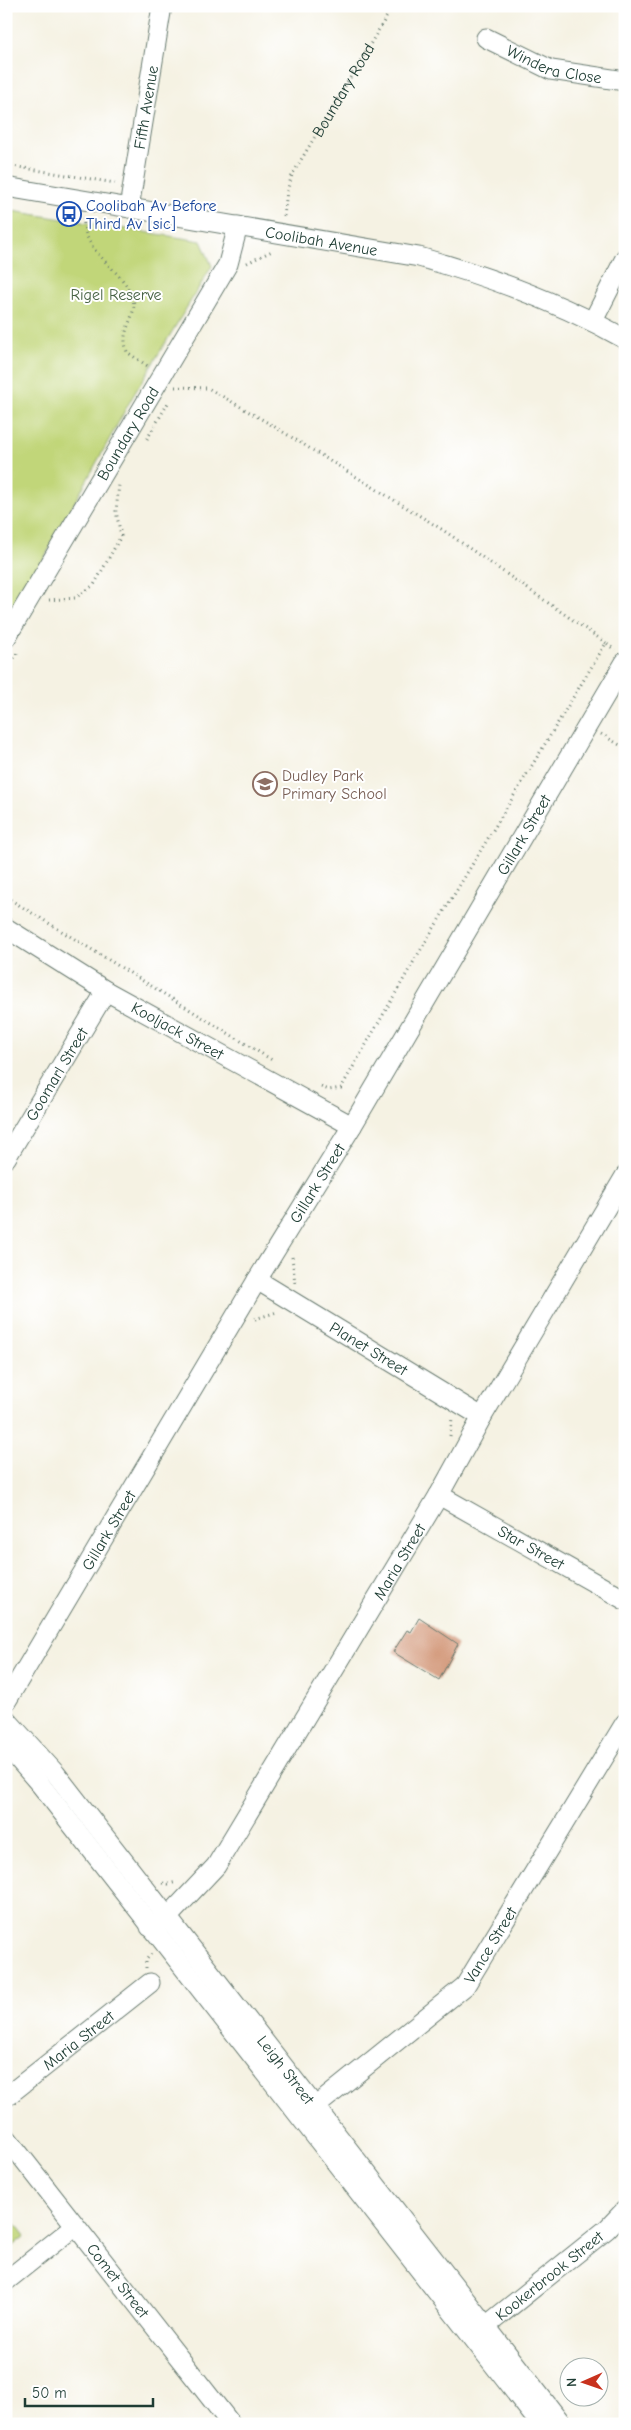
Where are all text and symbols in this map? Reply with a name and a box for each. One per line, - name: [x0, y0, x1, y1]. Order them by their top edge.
- street label: Boundary Road: [309, 41, 378, 140]
- street label: Windera Close: [504, 42, 603, 87]
- street label: Fifth Avenue: [131, 64, 162, 151]
- place label: Coolibah Av Before Third Av [sic]: [86, 197, 217, 233]
- bus stop icon: Coolibah Av Before Third Av [sic]: [56, 201, 82, 227]
- street label: Coolibah Avenue: [264, 223, 379, 260]
- park label: Rigel Reserve: [70, 286, 162, 304]
- street label: Boundary Road: [94, 384, 163, 484]
- place label: Dudley Park Primary School: [282, 767, 387, 803]
- school or university icon: Dudley Park Primary School: [252, 771, 278, 797]
- street label: Gillark Street: [494, 791, 555, 878]
- street label: Kooljack Street: [128, 999, 227, 1064]
- street label: Goomarl Street: [22, 1024, 92, 1124]
- street label: Gillark Street: [286, 1140, 349, 1227]
- street label: Planet Street: [326, 1318, 411, 1380]
- street label: Gillark Street: [78, 1487, 140, 1574]
- street label: Maria Street: [370, 1520, 430, 1603]
- street label: Star Street: [495, 1522, 567, 1574]
- street label: Vance Street: [461, 1904, 521, 1987]
- street label: Maria Street: [40, 2007, 118, 2074]
- street label: Leigh Street: [253, 2032, 318, 2108]
- street label: Kookerbrook Street: [492, 2227, 607, 2325]
- street label: Comet Street: [83, 2240, 152, 2322]
- north arrow: [558, 2358, 608, 2408]
- scale bar: [25, 2375, 152, 2407]
- text: N: [563, 2378, 580, 2387]
- text: 50 m: [32, 2384, 67, 2402]

